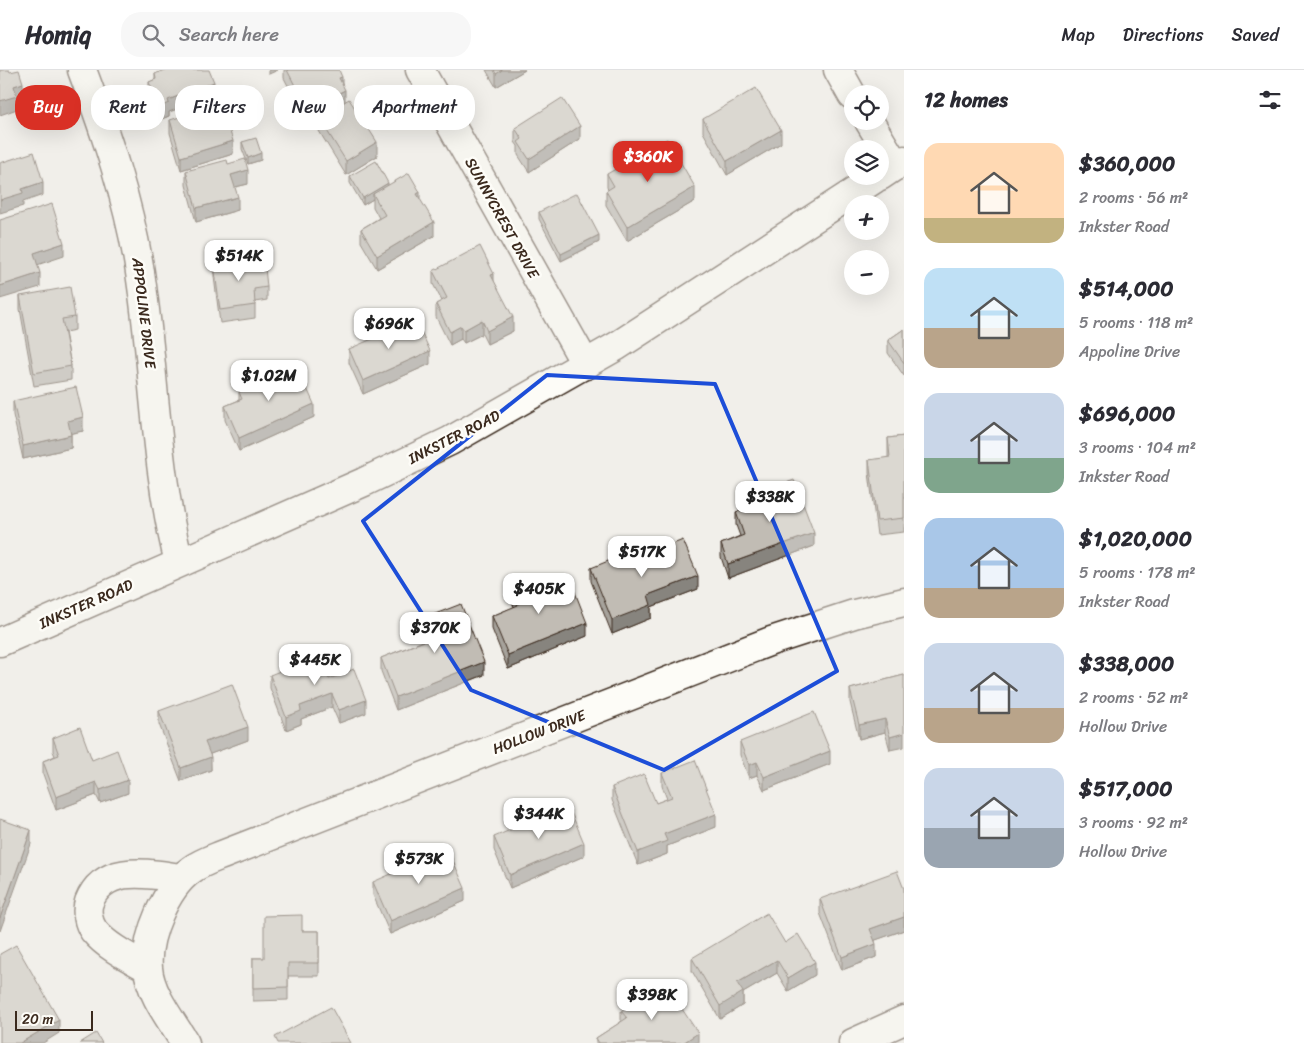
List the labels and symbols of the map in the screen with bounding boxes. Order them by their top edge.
pin: $360K [613,140,683,183]
street label: SUNNYCREST DRIVE [458,152,547,285]
pin: $514K [204,240,274,282]
street label: APPOLINE DRIVE [124,255,164,372]
pin: $696K [354,308,424,350]
pin: $1.02M [228,360,310,402]
street label: INKSTER ROAD [402,403,505,472]
pin: $338K [735,480,805,523]
pin: $517K [607,536,677,578]
street label: INKSTER ROAD [34,572,137,637]
pin: $405K [504,572,574,615]
pin: $370K [400,612,470,654]
pin: $445K [280,644,350,686]
street label: HOLLOW DRIVE [489,702,591,762]
pin: $344K [504,798,574,840]
pin: $573K [384,842,454,885]
pin: $398K [617,978,687,1021]
scale bar [15,1008,92,1031]

